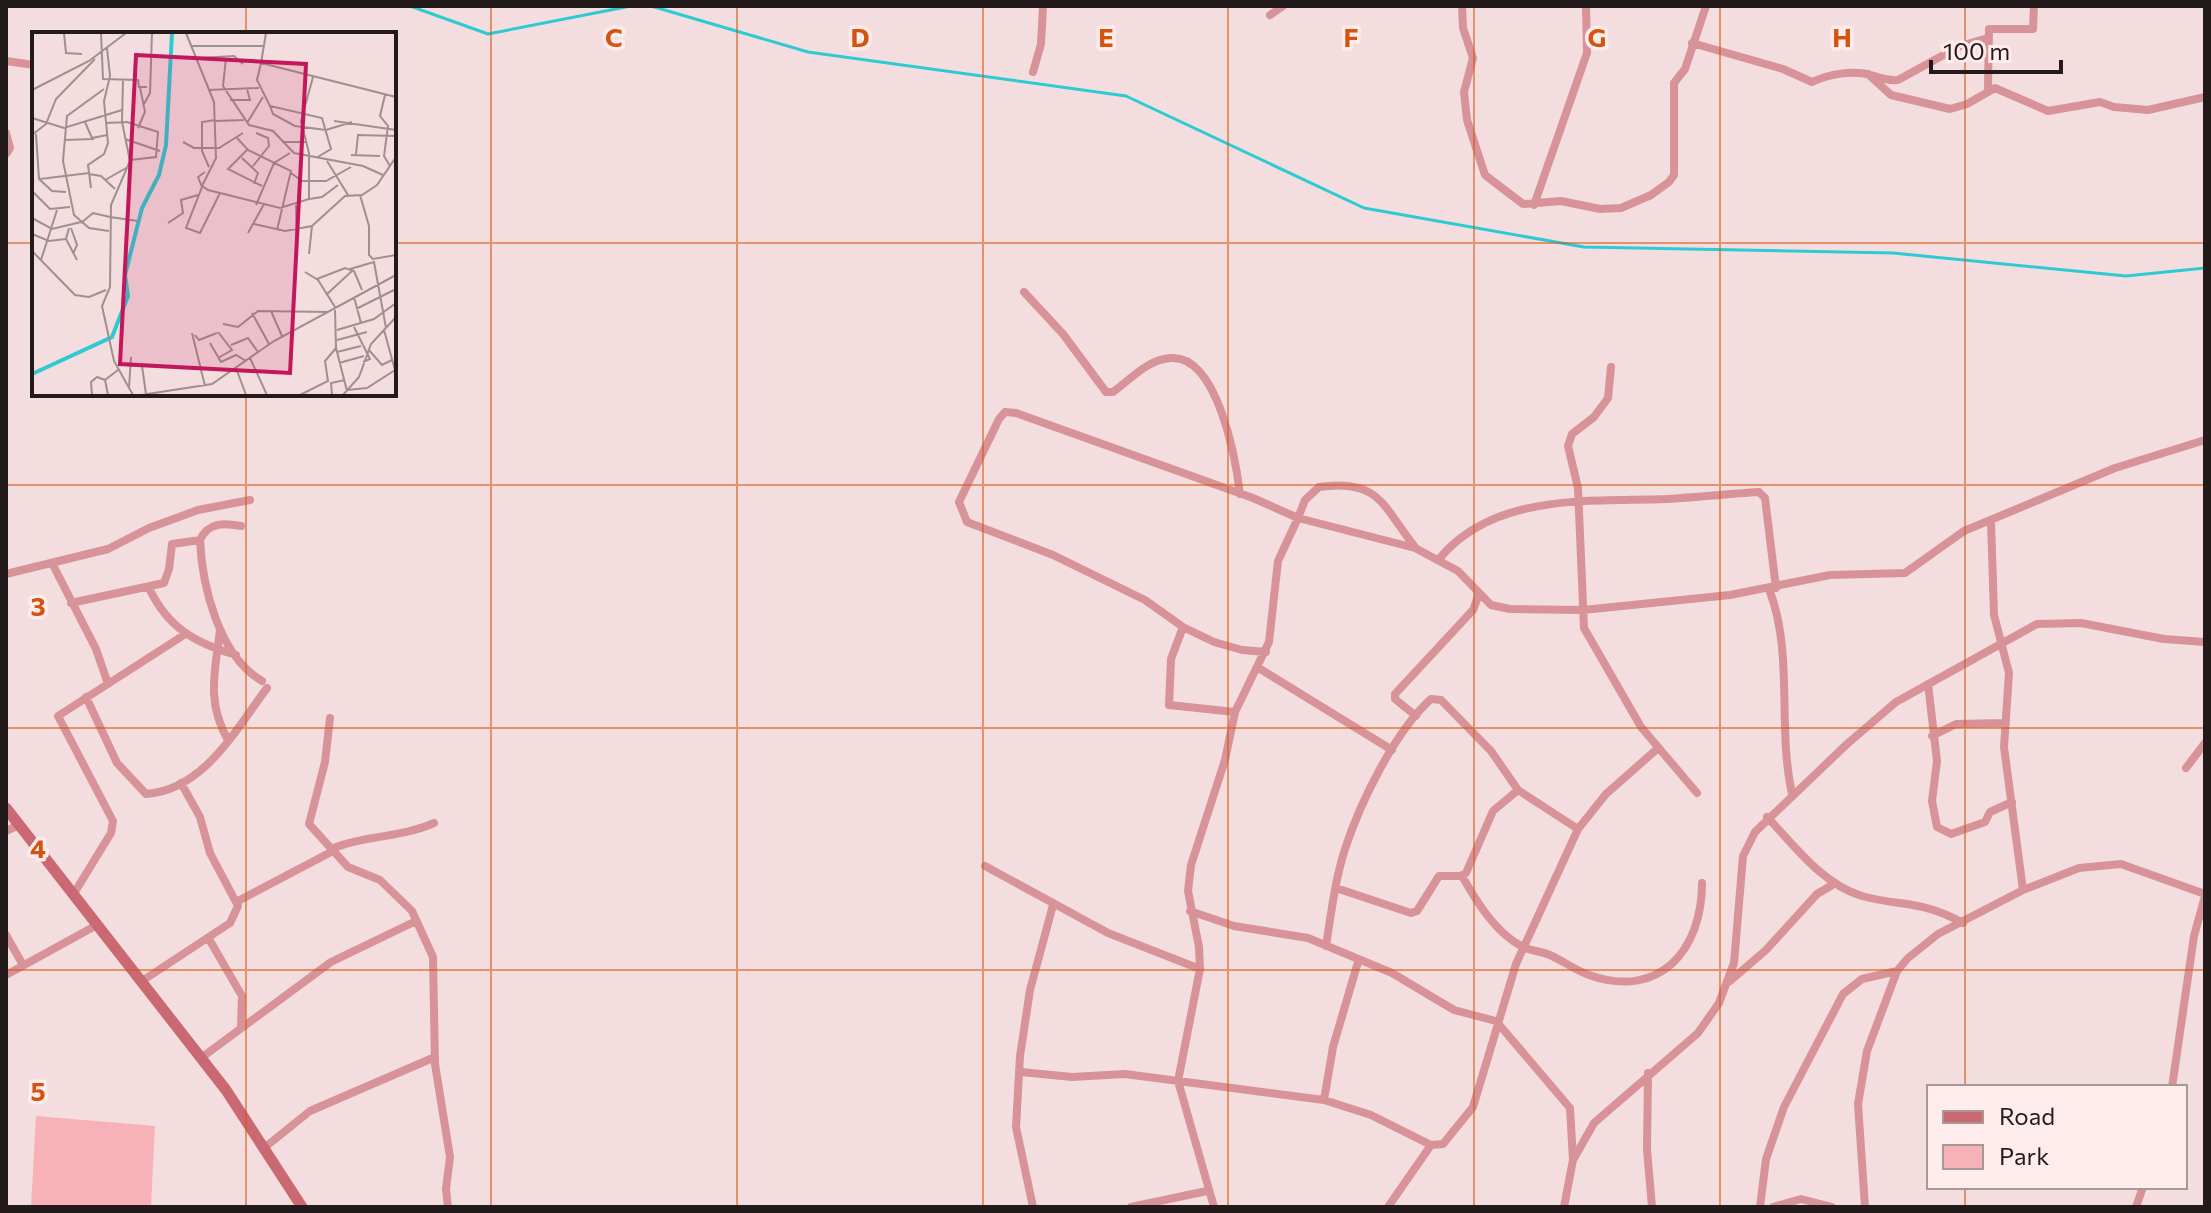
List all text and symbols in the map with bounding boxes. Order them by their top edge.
text: C [605,21,623,52]
text: D [850,21,870,52]
text: E [1098,21,1114,52]
text: F [1343,21,1359,52]
text: G [1588,21,1606,52]
text: H [1832,21,1852,52]
scale bar [1931,24,2061,74]
inset map [32,32,396,396]
text: 100 m [1943,36,2010,65]
text: 3 [30,590,46,621]
text: 4 [30,832,46,863]
text: 5 [30,1075,46,1106]
legend [1927,1085,2187,1189]
text: Road [1999,1101,2055,1130]
text: Park [1999,1141,2049,1170]

